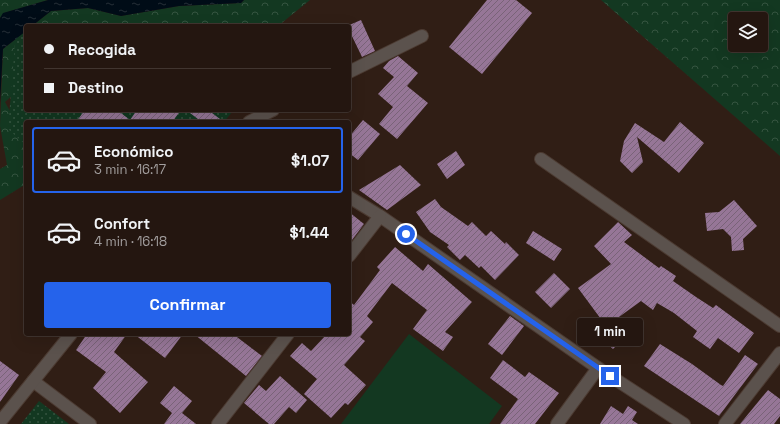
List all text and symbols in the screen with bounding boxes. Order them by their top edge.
map controls [728,12,768,52]
button: layers [728,12,768,52]
text: Recogida [68,40,136,59]
text: Destino [68,78,124,97]
icon: car [46,142,82,178]
text: Económico [94,142,173,161]
text: $1.07 [291,151,329,170]
text: 3 min · 16:17 [94,161,166,178]
icon: car [46,214,82,250]
text: Confort [94,214,150,233]
text: $1.44 [290,223,329,242]
route start [397,225,415,243]
text: 4 min · 16:18 [94,233,167,250]
button: Confirmar [44,282,331,328]
callout: 1 min [577,318,643,346]
text: 1 min [594,323,626,340]
route end [601,367,619,385]

